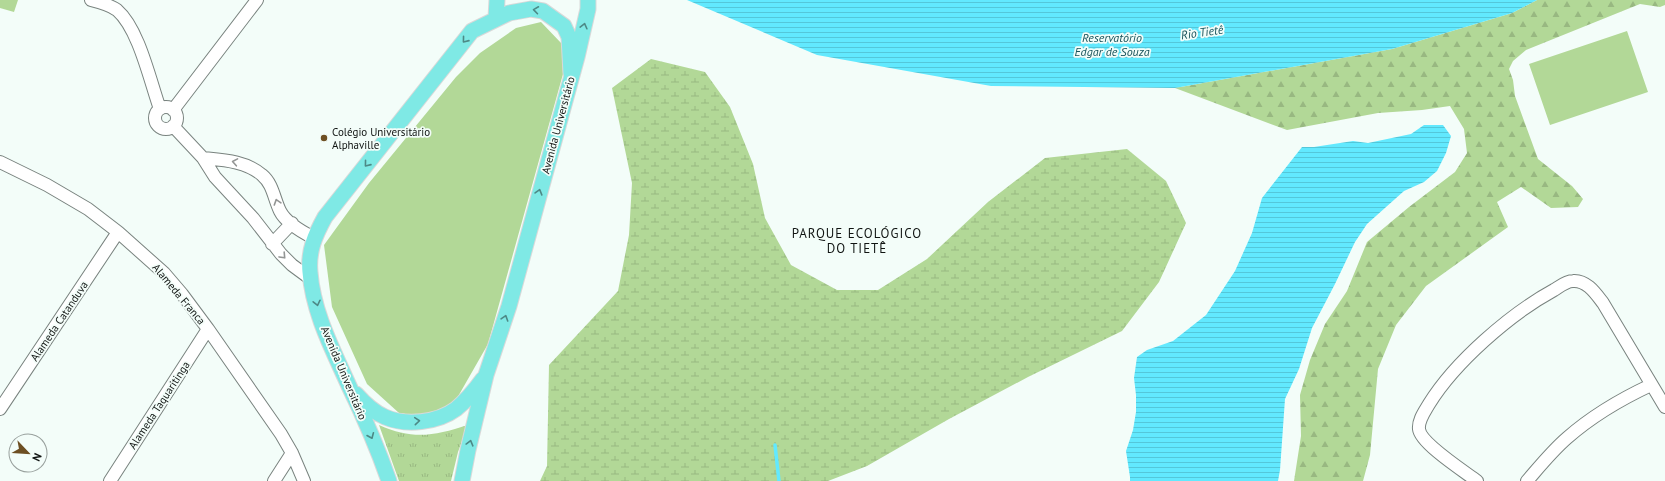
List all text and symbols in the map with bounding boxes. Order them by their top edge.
one-way arrow [533,6,539,15]
water label: Rio Tietê [1180,22,1225,42]
one-way arrow [580,23,588,30]
water label: Reservatório Edgar de Souza [1074,30,1150,59]
one-way arrow [462,35,469,42]
street label: Avenida Universitário [538,75,578,175]
place label: Colégio Universitário Alphaville [332,125,430,152]
marker: Colégio Universitário Alphaville [319,133,329,143]
one-way arrow [231,159,238,167]
one-way arrow [364,159,371,166]
one-way arrow [534,189,543,196]
one-way arrow [273,198,282,205]
district label: PARQUE ECOLÓGICO DO TIETÊ [792,225,922,257]
one-way arrow [278,251,286,259]
street label: Alameda Franca [149,261,209,327]
street label: Alameda Catanduva [27,278,91,364]
one-way arrow [312,300,320,307]
one-way arrow [500,314,509,321]
street label: Avenida Universitário [318,324,370,422]
street label: Alameda Taquaritinga [125,358,193,452]
one-way arrow [414,417,420,426]
north arrow [8,433,48,473]
one-way arrow [367,433,375,440]
one-way arrow [465,440,474,447]
text: N [29,451,45,463]

